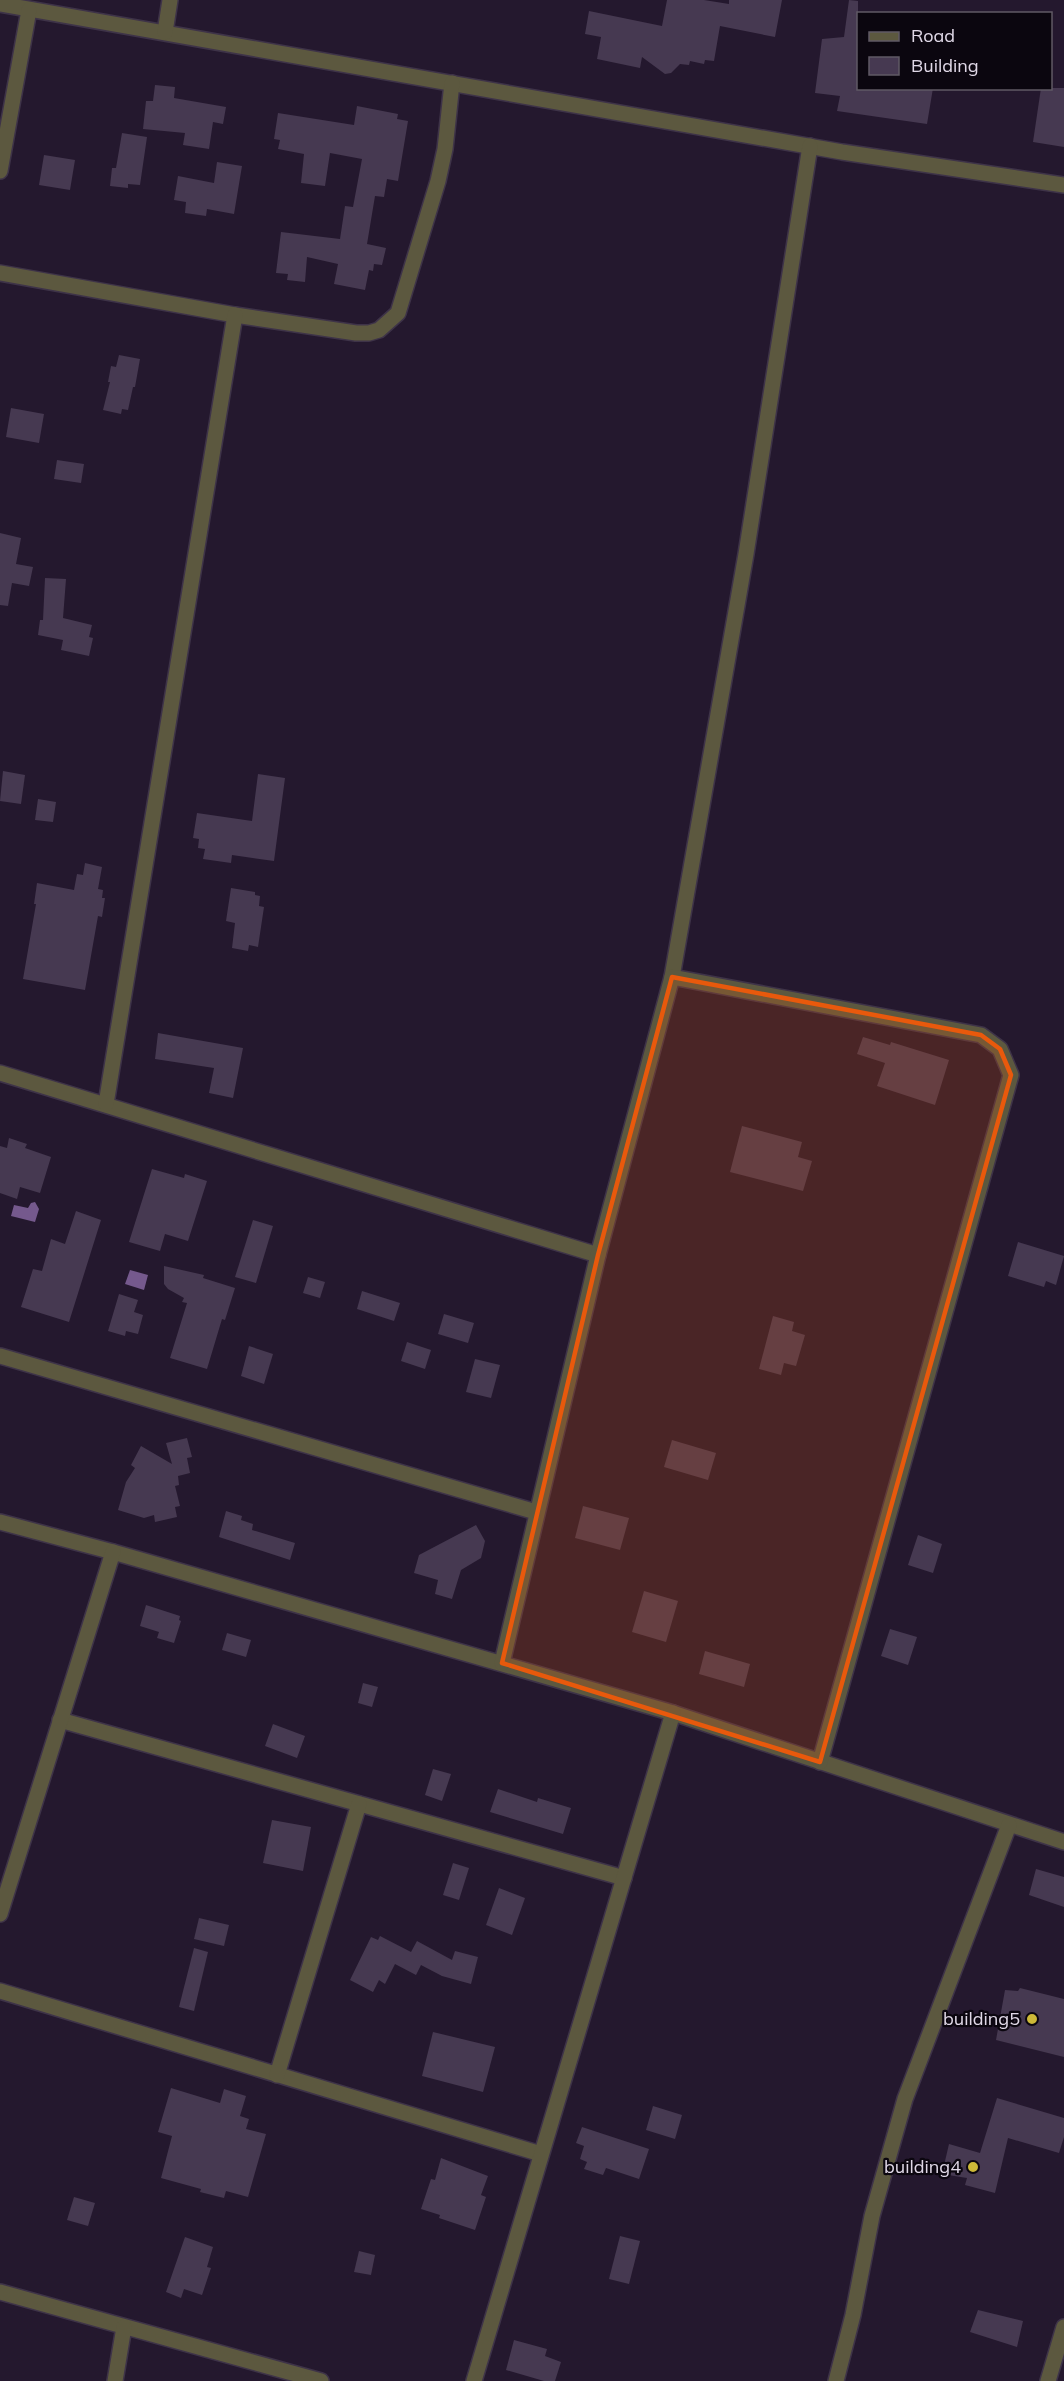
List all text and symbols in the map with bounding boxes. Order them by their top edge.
legend [857,12,1052,90]
text: Road [911,24,955,47]
text: Building [911,54,979,77]
place label: building5 [943,2007,1020,2030]
marker: building5 [1025,2012,1039,2026]
place label: building4 [884,2155,961,2178]
marker: building4 [966,2160,980,2174]

